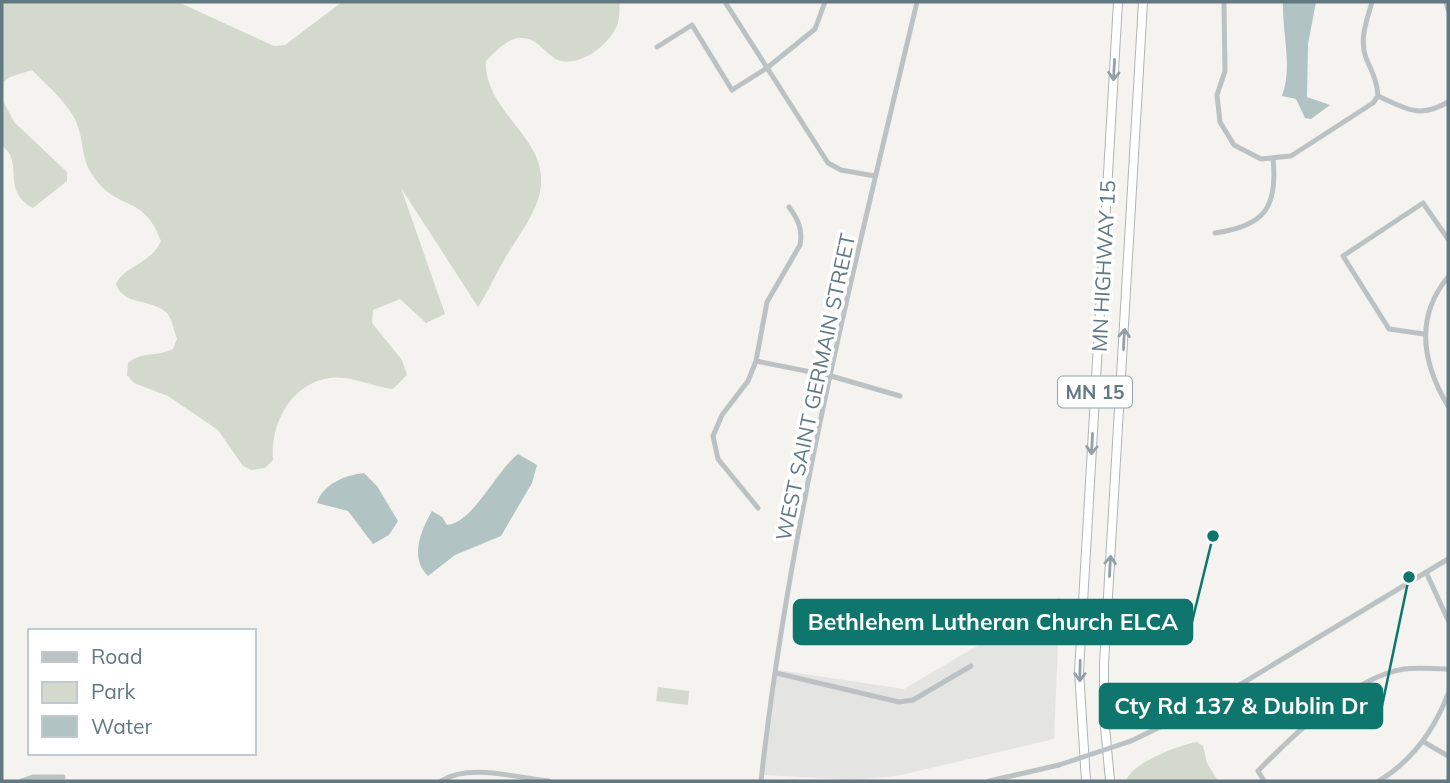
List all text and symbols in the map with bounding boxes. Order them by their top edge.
one-way arrow [1107,58,1120,81]
street label: MN HIGHWAY 15 [1086,180,1120,352]
street label: WEST SAINT GERMAIN STREET [770,231,860,543]
one-way arrow [1117,328,1130,351]
road number: MN 15 [1058,376,1132,408]
one-way arrow [1086,432,1099,455]
one-way arrow [1104,556,1117,578]
callout: Bethlehem Lutheran Church ELCA [794,600,1192,644]
text: Bethlehem Lutheran Church ELCA [808,607,1179,636]
legend [28,629,256,755]
text: Road [91,643,142,669]
one-way arrow [1073,659,1087,682]
text: Park [91,678,135,704]
callout: Cty Rd 137 & Dublin Dr [1100,684,1382,728]
text: Cty Rd 137 & Dublin Dr [1114,691,1368,720]
text: Water [91,713,152,739]

